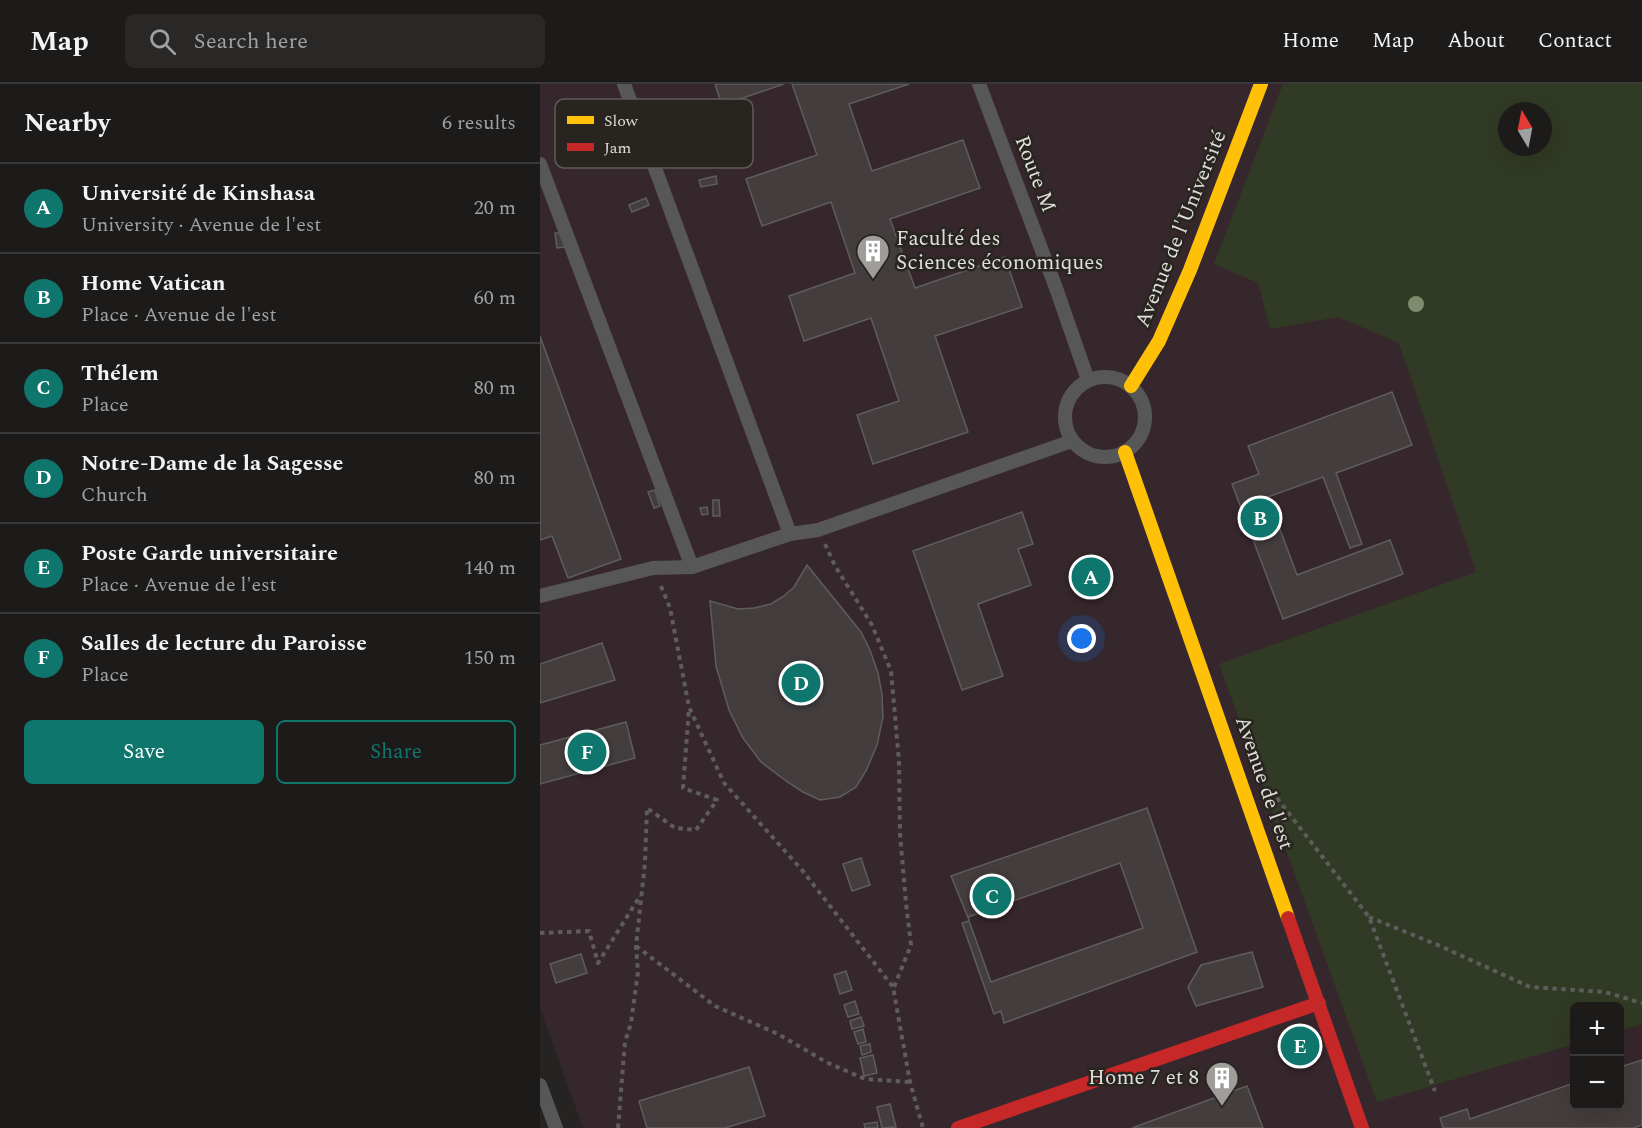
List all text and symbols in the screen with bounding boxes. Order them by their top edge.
search box [125,14,545,68]
text: Map [30,20,89,63]
icon: search [146,25,179,58]
text: Search here [194,25,308,58]
text: Home [1282,25,1339,57]
text: Map [1372,25,1414,57]
text: About [1447,25,1505,57]
text: Contact [1538,25,1612,57]
legend [555,99,753,168]
north arrow [1498,102,1552,156]
text: Nearby [24,103,110,143]
text: 6 results [442,108,516,138]
text: Slow [604,109,639,133]
street label: Avenue de l'Université [1127,126,1235,332]
street label: Route M [1006,131,1064,217]
text: Jam [604,136,632,160]
text: Université de Kinshasa [81,177,315,210]
text: A [36,193,51,223]
text: 20 m [474,193,516,223]
text: University · Avenue de l'est [81,210,321,240]
place label: Faculté des Sciences économiques [896,223,1104,279]
building icon: Faculté des Sciences économiques [855,233,891,280]
text: Home Vatican [81,267,226,300]
text: B [36,283,51,313]
text: 60 m [474,283,516,313]
text: Place · Avenue de l'est [81,300,277,330]
text: Thélem [81,357,159,390]
text: C [36,373,51,403]
text: 80 m [474,373,516,403]
text: Place [81,390,129,420]
text: Notre-Dame de la Sagesse [81,447,343,480]
text: D [35,463,52,493]
text: 80 m [474,463,516,493]
text: Church [81,480,148,510]
pin: B [1240,496,1280,540]
text: Poste Garde universitaire [81,537,338,570]
text: E [37,553,50,583]
text: 140 m [464,553,516,583]
pin: A [1072,554,1110,600]
text: Place · Avenue de l'est [81,570,277,600]
your location [1067,624,1096,653]
text: Salles de lecture du Paroisse [81,627,367,660]
text: F [37,643,50,673]
text: 150 m [464,643,516,673]
text: Place [81,660,129,690]
pin: D [782,660,820,706]
street label: Avenue de l'est [1226,712,1302,854]
button: Save [24,720,264,784]
button: Share [276,720,516,784]
pin: F [568,730,606,774]
pin: C [972,874,1012,918]
map controls [1570,1002,1624,1110]
button: + [1570,1002,1624,1056]
pin: E [1280,1024,1320,1068]
button: − [1570,1056,1624,1110]
building icon: Home 7 et 8 [1204,1060,1240,1107]
place label: Home 7 et 8 [1088,1062,1199,1094]

